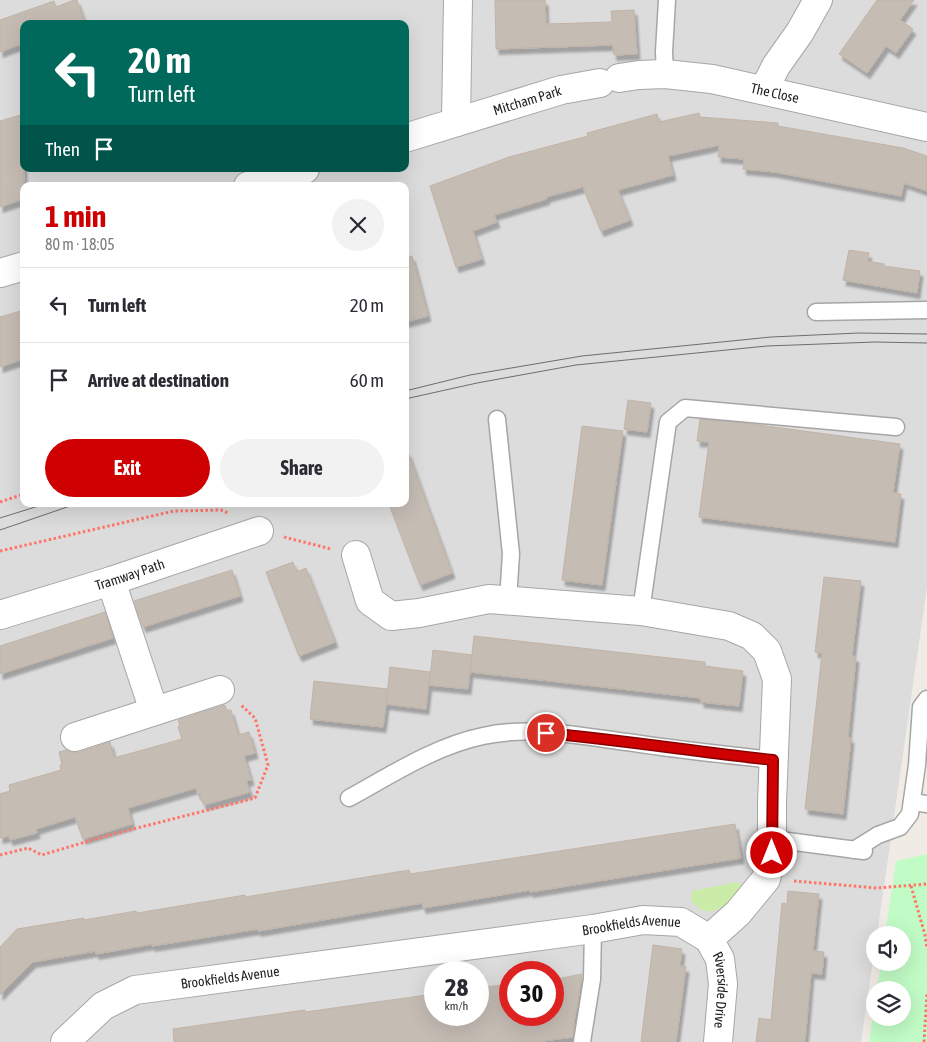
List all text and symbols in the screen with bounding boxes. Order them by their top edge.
icon: left [45,40,110,105]
text: 20 m [128,40,191,80]
street label: The Close [749,80,800,106]
text: Turn left [128,81,195,107]
street label: Mitcham Park [491,82,563,118]
icon: arrive [90,135,118,163]
text: Then [45,138,80,160]
text: 1 min [45,199,106,233]
button: close [332,199,384,251]
text: 80 m · 18:05 [45,235,115,253]
icon: left [45,291,73,319]
text: Turn left [88,294,146,316]
text: 20 m [350,294,384,316]
icon: arrive [45,366,73,394]
text: Arrive at destination [88,369,229,391]
text: 60 m [350,369,384,391]
button: Exit [45,439,210,497]
button: Share [220,439,384,497]
street label: Tramway Path [93,555,167,593]
pin [525,712,567,754]
icon: arrive [532,719,560,747]
position arrow [745,826,797,878]
street label: Brookfields Avenue [581,912,681,938]
map controls [866,926,911,1026]
button: sound [866,926,911,971]
street label: Riverside Drive [710,949,731,1029]
speed limit sign: 30 [499,961,564,1026]
street label: Brookfields Avenue [180,963,280,992]
text: 28 [445,973,468,1001]
button: layers [866,981,911,1026]
text: km/h [445,999,468,1013]

